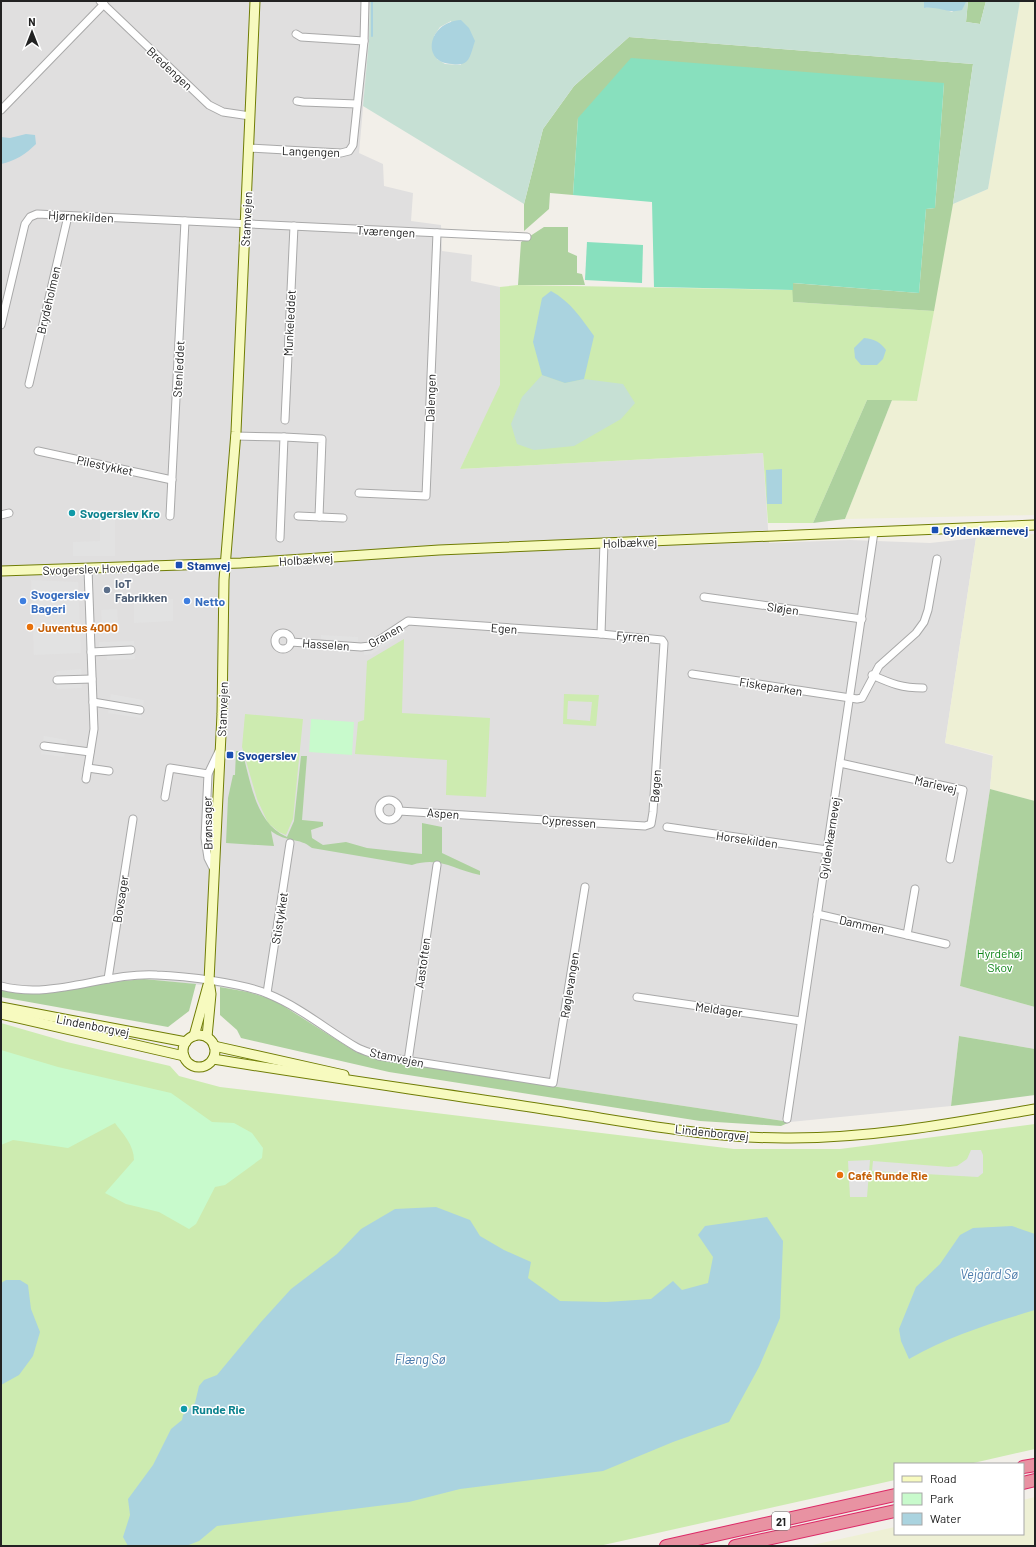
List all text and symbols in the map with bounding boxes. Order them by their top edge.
north arrow [12,12,52,52]
text: N [28,15,36,28]
street label: Bredengen [144,43,196,93]
street label: Langengen [282,143,340,159]
street label: Stamvejen [238,191,254,247]
street label: Hjørnekilden [48,207,114,225]
street label: Tværengen [356,222,416,240]
street label: Brydeholmen [33,265,63,335]
street label: Munkeleddet [280,289,298,357]
street label: Stenleddet [170,340,186,398]
street label: Dalengen [422,374,438,422]
street label: Pilestykket [75,452,135,478]
place label: Svogerslev Kro [80,506,160,520]
marker: Svogerslev Kro [67,508,77,518]
place label: Gyldenkærnevej [943,523,1028,537]
marker: Gyldenkærnevej [930,525,940,535]
street label: Holbækvej [602,534,658,550]
street label: Holbækvej [278,550,334,568]
place label: Stamvej [187,558,230,572]
street label: Svogerslev Hovedgade [42,559,160,577]
marker: Stamvej [174,560,184,570]
place label: IoT Fabrikken [115,576,167,604]
marker: IoT Fabrikken [102,585,112,595]
place label: Svogerslev Bageri [31,587,90,615]
place label: Netto [195,594,225,608]
marker: Svogerslev Bageri [18,596,28,606]
marker: Netto [182,596,192,606]
street label: Sløjen [766,599,800,617]
place label: Juventus 4000 [38,620,118,634]
street label: Granen [365,620,405,650]
street label: Egen [490,620,518,636]
marker: Juventus 4000 [25,622,35,632]
street label: Fyrren [616,628,650,644]
street label: Hasselen [302,635,350,653]
street label: Fiskeparken [738,674,804,698]
street label: Stamvejen [214,681,230,737]
place label: Svogerslev [238,748,297,762]
marker: Svogerslev [225,750,235,760]
street label: Bøgen [647,769,663,803]
street label: Marievej [913,772,959,796]
street label: Brønsager [200,795,214,850]
street label: Gyldenkærnevej [816,796,842,880]
street label: Aspen [426,805,460,821]
street label: Cypressen [541,812,597,830]
street label: Horsekilden [715,828,779,850]
street label: Bovsager [109,873,131,924]
street label: Stistykket [268,891,290,945]
street label: Dammen [838,912,886,936]
street label: Aastoften [412,937,432,989]
park label: Hyrdehøj Skov [977,946,1023,974]
street label: Røglevangen [557,951,581,1019]
street label: Meldager [694,999,744,1019]
street label: Lindenborgvej [55,1011,131,1039]
street label: Stamvejen [369,1044,425,1070]
street label: Lindenborgvej [674,1121,750,1143]
place label: Café Runde Rie [848,1168,928,1182]
marker: Café Runde Rie [835,1170,845,1180]
water label: Vejgård Sø [960,1266,1018,1282]
water label: Flæng Sø [395,1351,446,1367]
place label: Runde Rie [192,1402,246,1416]
marker: Runde Rie [179,1404,189,1414]
legend [894,1463,1024,1535]
text: Road [930,1471,957,1485]
text: Park [930,1491,954,1505]
text: Water [930,1511,962,1525]
road number: 21 [772,1512,790,1530]

